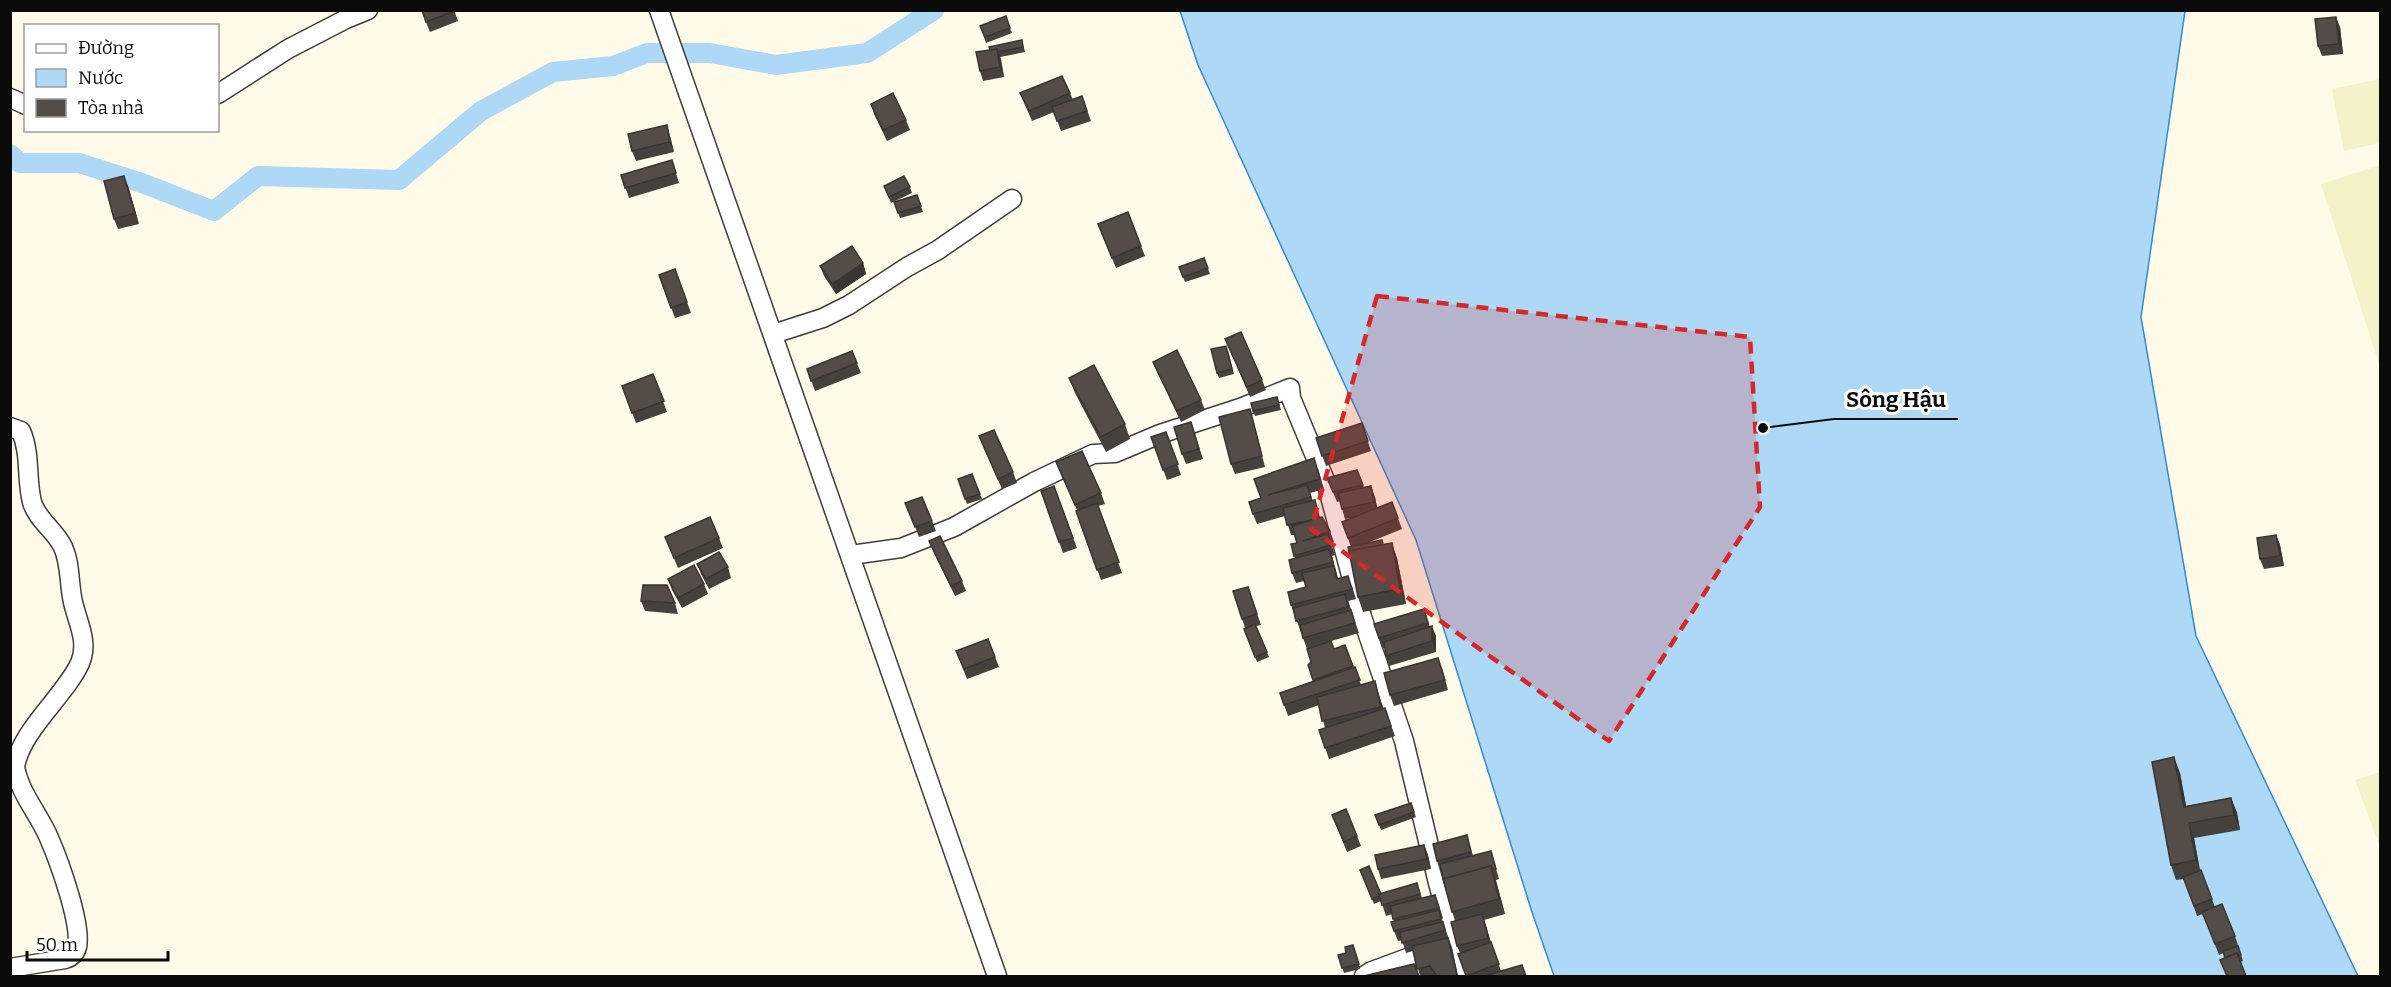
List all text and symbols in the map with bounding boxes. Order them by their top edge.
legend [24,24,219,132]
text: Đường [78,37,134,59]
text: Nước [78,67,123,89]
text: Tòa nhà [78,97,144,119]
callout: Sông Hậu [1834,379,1958,419]
text: Sông Hậu [1846,386,1946,413]
scale bar [27,924,168,962]
text: 50 m [36,934,78,956]

